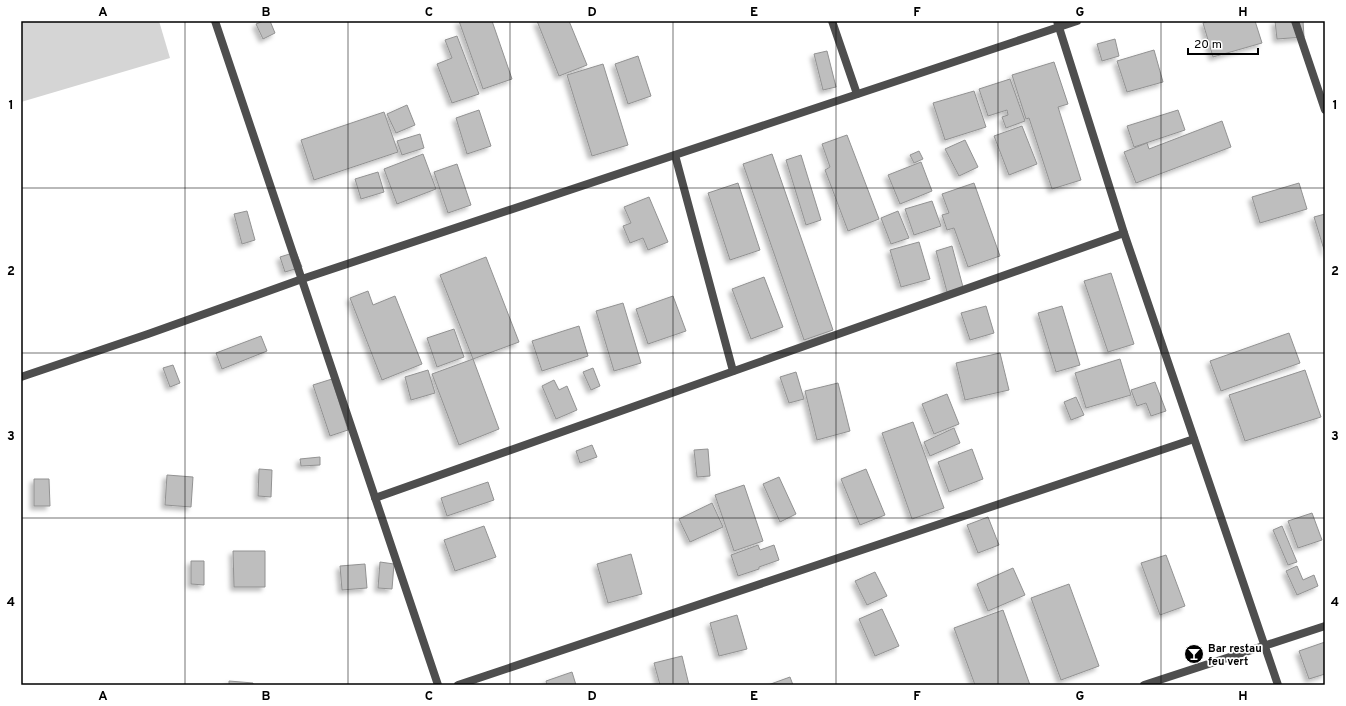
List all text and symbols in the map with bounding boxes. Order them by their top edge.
text: A [98,5,108,21]
text: B [262,5,271,21]
text: C [425,5,433,21]
text: D [587,5,597,21]
text: E [750,5,758,21]
text: F [913,5,921,21]
text: G [1076,5,1085,21]
text: H [1238,5,1248,21]
scale bar [1188,30,1258,56]
text: 20 m [1194,37,1222,53]
text: 1 [8,98,14,114]
text: 1 [1332,98,1338,114]
text: 2 [7,264,15,280]
text: 2 [1331,264,1339,280]
text: 3 [7,429,15,445]
text: 3 [1331,429,1339,445]
text: 4 [7,595,15,611]
text: 4 [1331,595,1339,611]
place label: Bar restau feu vert [1208,642,1262,669]
bar icon: Bar restau feu vert [1183,643,1205,665]
text: A [98,689,108,705]
text: B [262,689,271,705]
text: C [425,689,433,705]
text: D [587,689,597,705]
text: E [750,689,758,705]
text: F [913,689,921,705]
text: G [1076,689,1085,705]
text: H [1238,689,1248,705]

